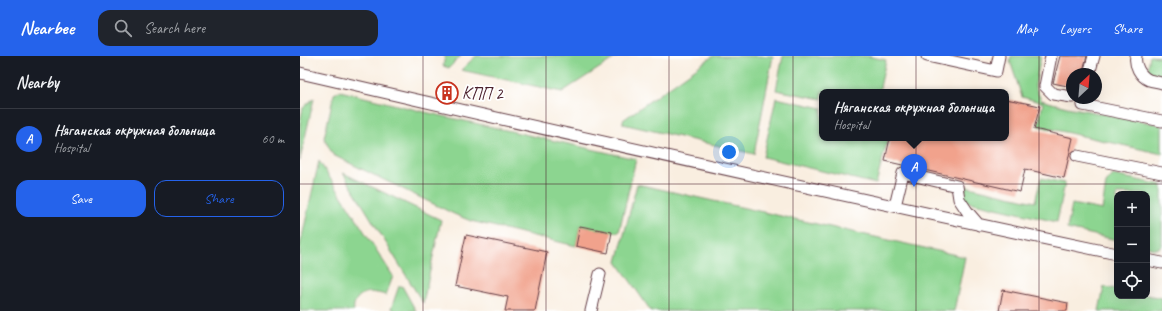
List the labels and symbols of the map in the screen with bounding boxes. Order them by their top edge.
north arrow [1066,68,1102,104]
building icon: КПП 2 [434,80,460,106]
place label: КПП 2 [462,83,504,104]
your location [719,142,739,162]
pin: A [901,154,927,187]

